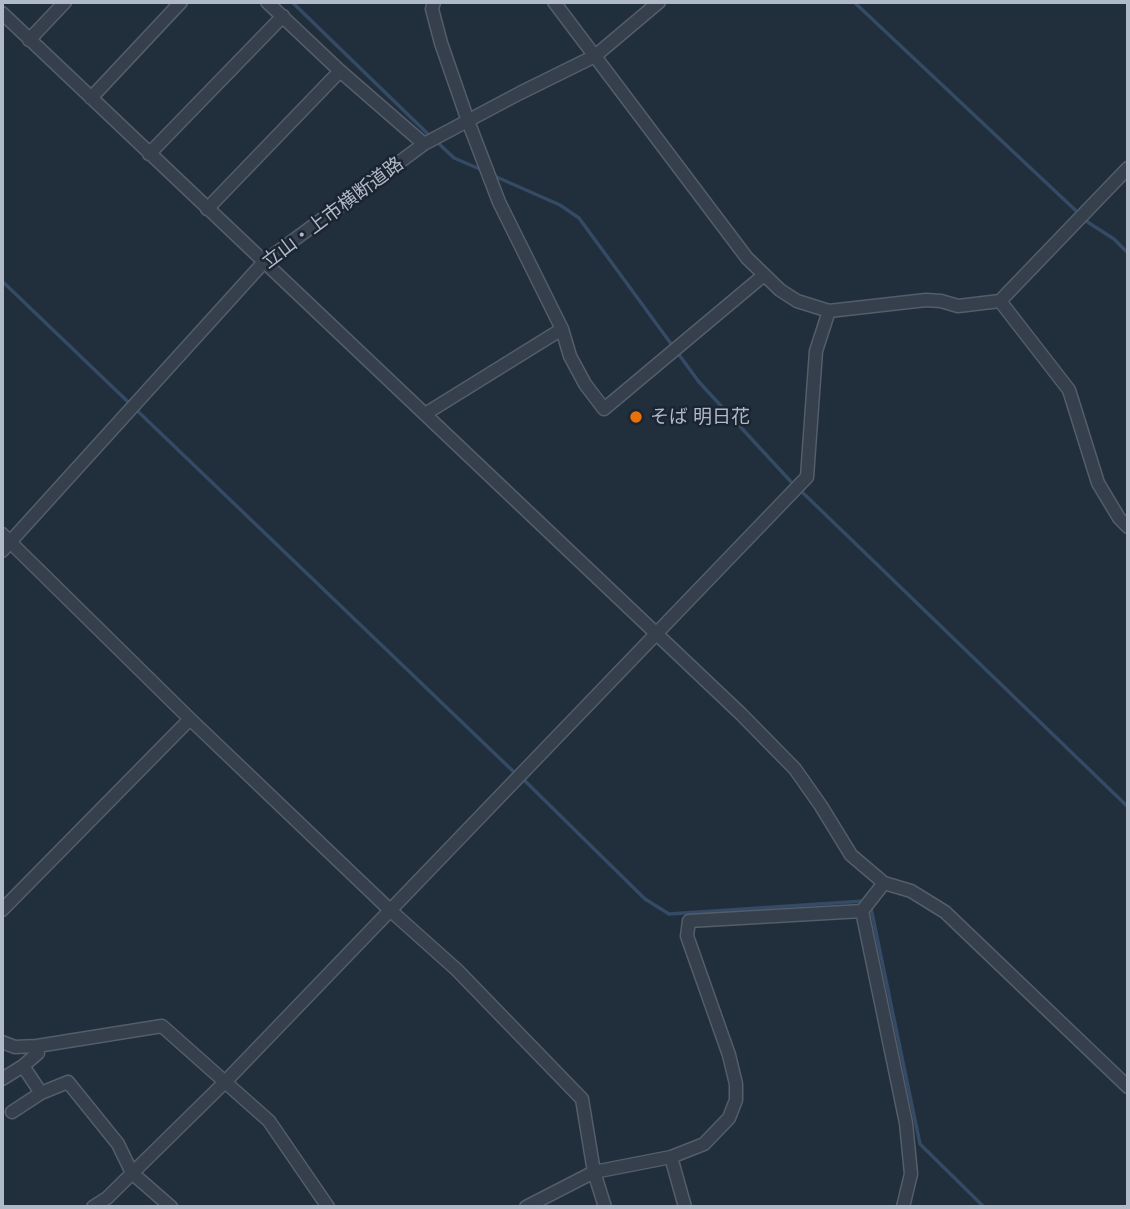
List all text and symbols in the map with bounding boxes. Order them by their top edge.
street label: 立山・上市横断道路 [258,152,408,274]
place label: そば 明日花 [650,406,750,428]
marker: そば 明日花 [628,409,644,425]

